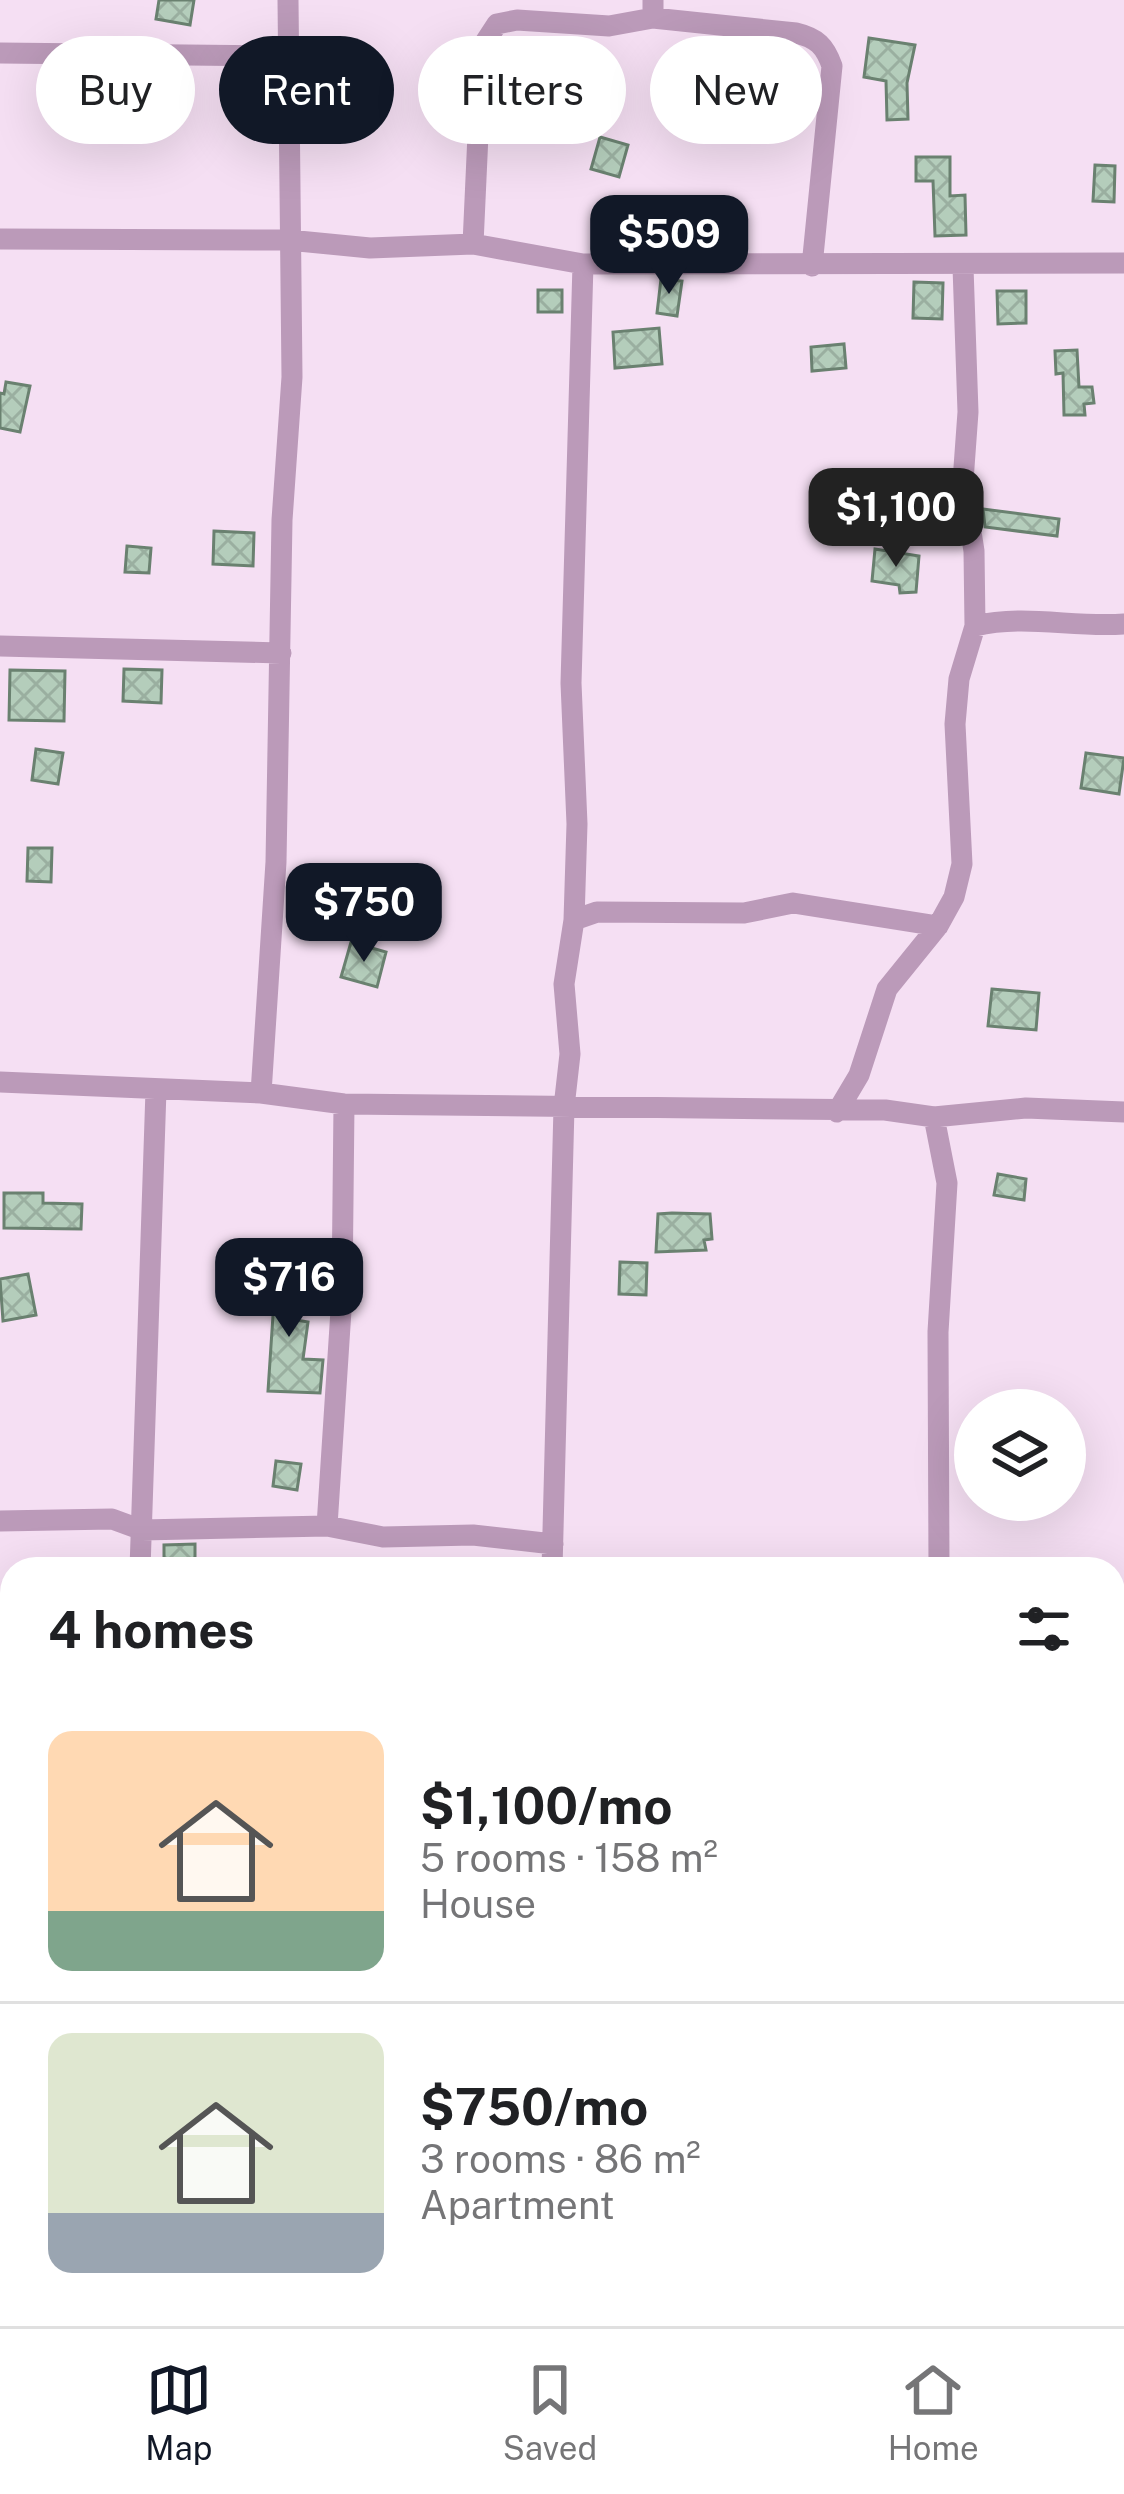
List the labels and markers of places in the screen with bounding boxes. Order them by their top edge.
pin: $509 [598,195,740,297]
pin: $1,100 [798,468,994,570]
pin: $750 [293,863,435,965]
pin: $716 [218,1238,360,1340]

